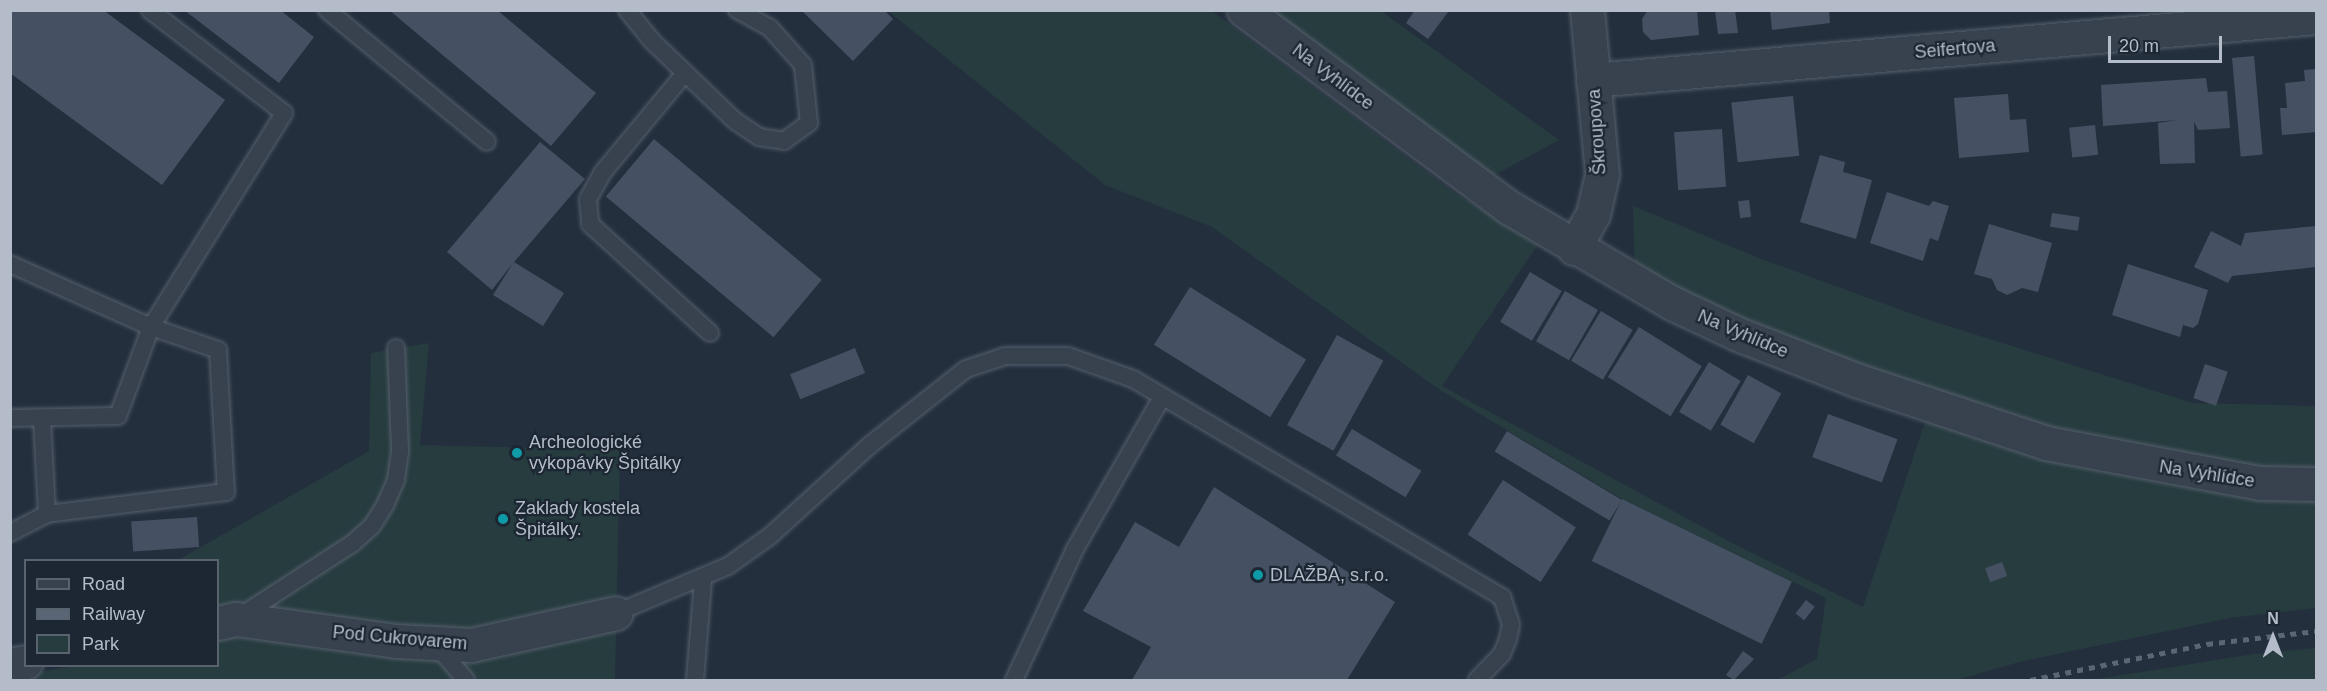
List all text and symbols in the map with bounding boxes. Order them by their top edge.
scale bar [2111,24,2225,62]
street label: Seifertova [1914,35,1996,63]
text: 20 m [2119,36,2159,56]
street label: Na Vyhlídce [1288,39,1378,115]
street label: Škroupova [1583,88,1611,176]
street label: Na Vyhlídce [1694,305,1792,363]
place label: Archeologické vykopávky Špitálky [529,432,681,474]
marker: Archeologické vykopávky Špitálky [510,446,524,460]
street label: Na Vyhlídce [2158,456,2256,492]
place label: Zaklady kostela Špitálky. [515,498,640,540]
marker: Zaklady kostela Špitálky. [496,512,510,526]
legend [24,559,219,667]
place label: DLAŽBA, s.r.o. [1270,564,1389,586]
marker: DLAŽBA, s.r.o. [1251,568,1265,582]
text: Road [82,574,125,594]
text: Railway [82,604,145,624]
north arrow [2243,607,2303,667]
text: N [2267,610,2279,627]
street label: Pod Cukrovarem [332,621,468,655]
text: Park [82,634,119,654]

